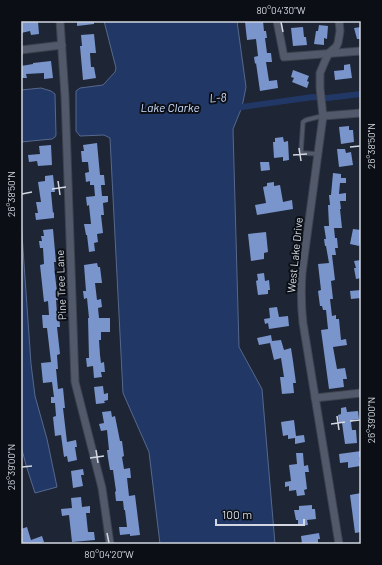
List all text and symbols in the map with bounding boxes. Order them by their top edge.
text: 80°04'30"W [256,4,306,16]
water label: L-8 [209,89,227,105]
water label: Lake Clarke [140,100,200,114]
text: 26°38'50"N [365,123,377,169]
text: 26°38'50"N [5,171,17,217]
street label: West Lake Drive [284,216,305,293]
street label: Pine Tree Lane [53,249,68,320]
text: 26°39'00"N [365,397,377,443]
text: 26°39'00"N [5,444,17,490]
scale bar [216,501,304,527]
text: 100 m [222,507,252,521]
text: 80°04'20"W [84,548,134,560]

